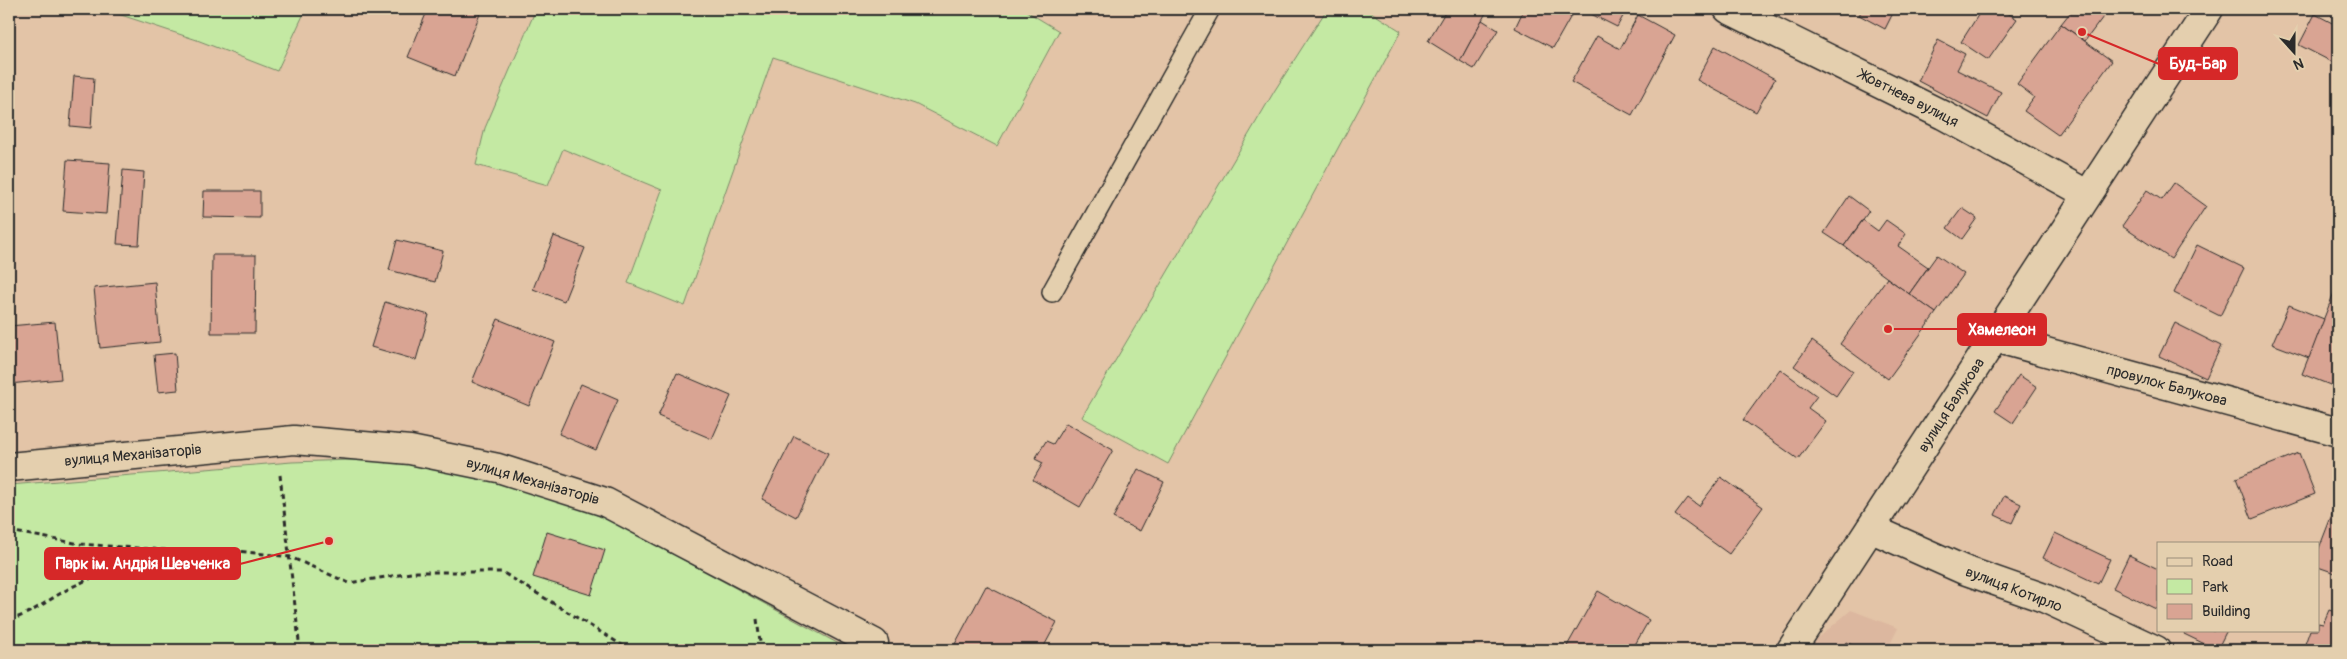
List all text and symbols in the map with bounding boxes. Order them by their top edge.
north arrow [2270,28,2320,78]
callout: Буд-Бар [2159,48,2237,79]
text: Буд-Бар [2169,54,2227,74]
text: N [2291,54,2306,73]
street label: Жовтнева вулиця [1854,64,1962,132]
callout: Хамелеон [1958,314,2046,345]
text: Хамелеон [1968,320,2036,340]
street label: вулиця Балукова [1914,355,1989,456]
street label: провулок Балукова [2105,360,2229,411]
street label: вулиця Механізаторів [64,440,203,471]
street label: вулиця Механізаторів [464,453,602,510]
legend [2157,542,2320,632]
callout: Парк ім. Андрія Шевченка [45,548,240,579]
text: Road [2202,552,2233,571]
text: Парк ім. Андрія Шевченка [56,554,231,574]
street label: вулиця Котирло [1963,562,2065,617]
text: Park [2202,578,2229,597]
text: Building [2202,602,2250,621]

